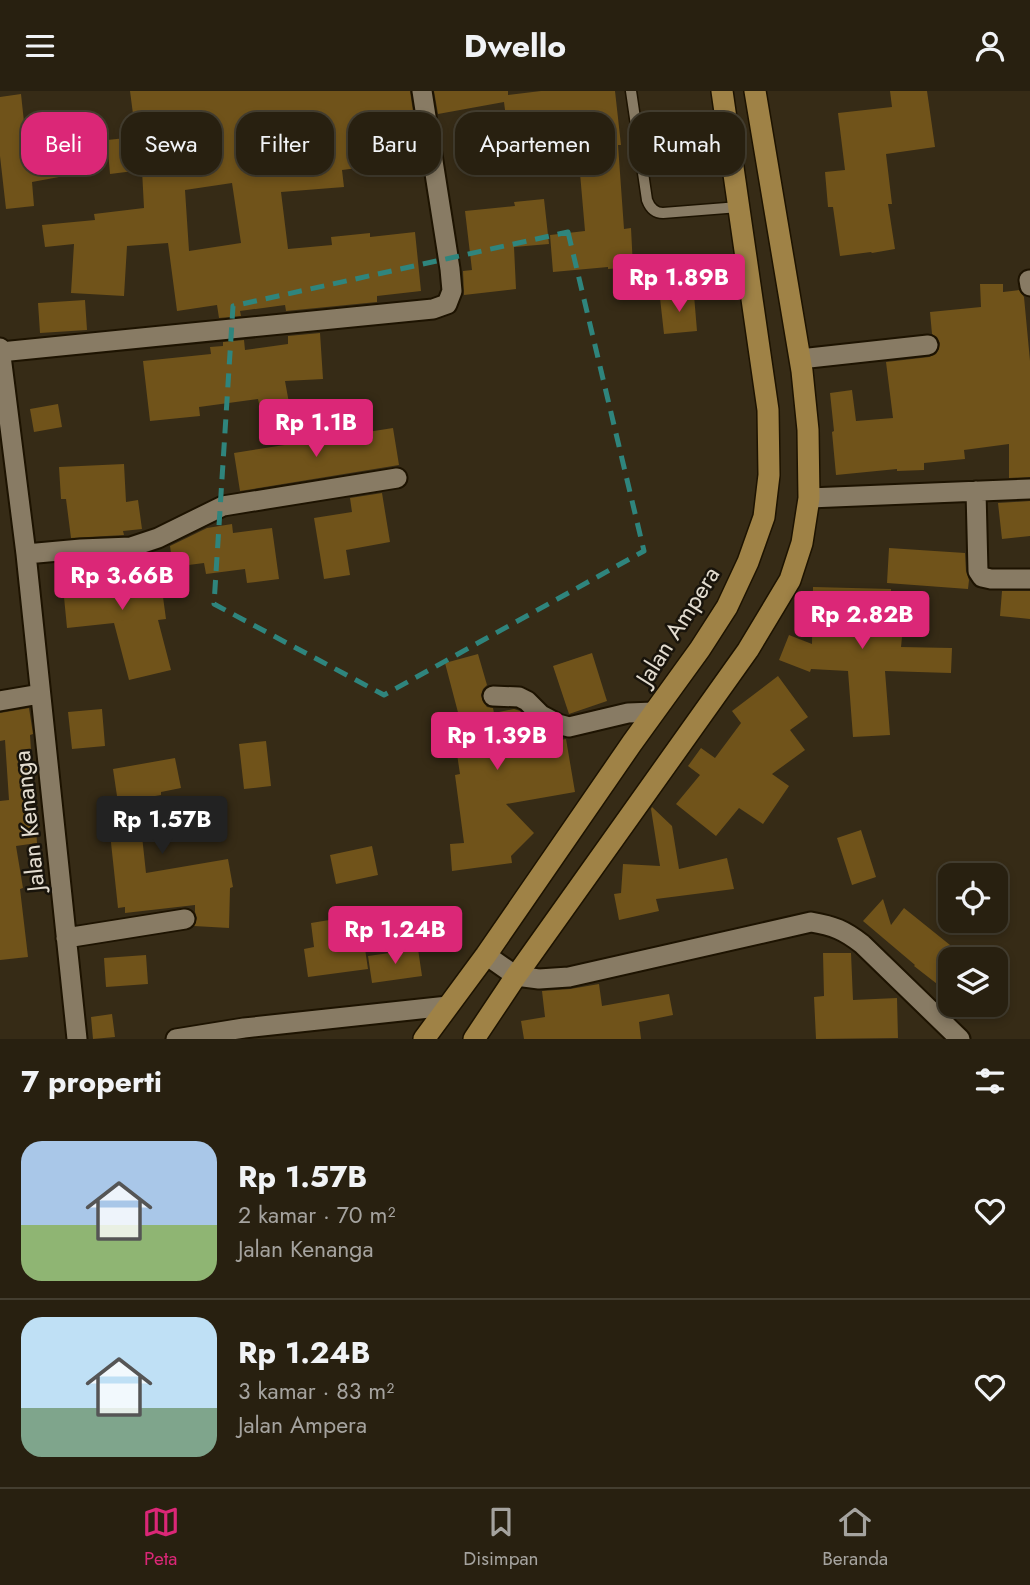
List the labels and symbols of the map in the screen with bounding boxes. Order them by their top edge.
pin: Rp 1.89B [607,255,751,314]
pin: Rp 1.1B [251,399,381,459]
pin: Rp 3.66B [50,553,194,612]
street label: Jalan Ampera [625,559,728,695]
pin: Rp 2.82B [790,591,934,651]
pin: Rp 1.39B [425,713,569,772]
street label: Jalan Kenanga [4,749,54,896]
pin: Rp 1.57B [90,797,234,856]
pin: Rp 1.24B [323,907,467,966]

